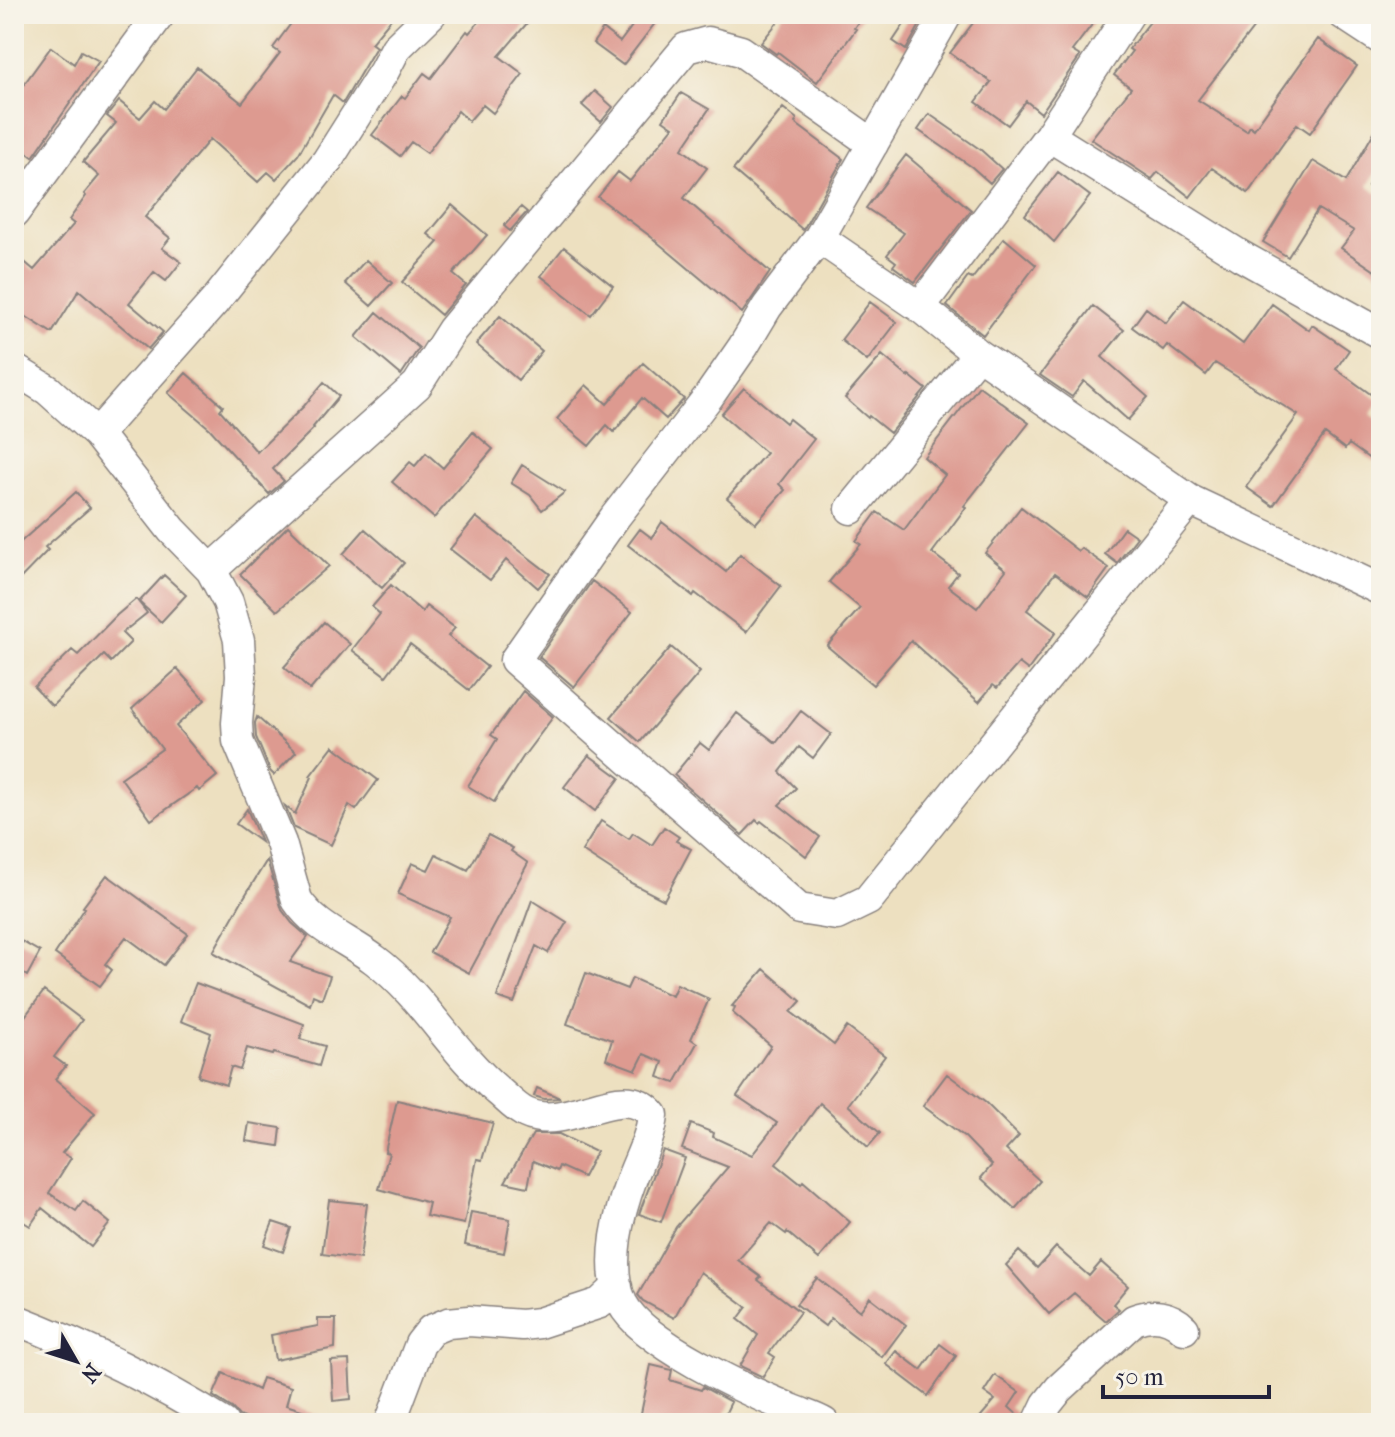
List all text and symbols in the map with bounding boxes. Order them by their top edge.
north arrow [36,1321,116,1401]
scale bar [1103,1349,1269,1399]
text: N [75,1358,106,1388]
text: 50 m [1115,1363,1164,1391]

